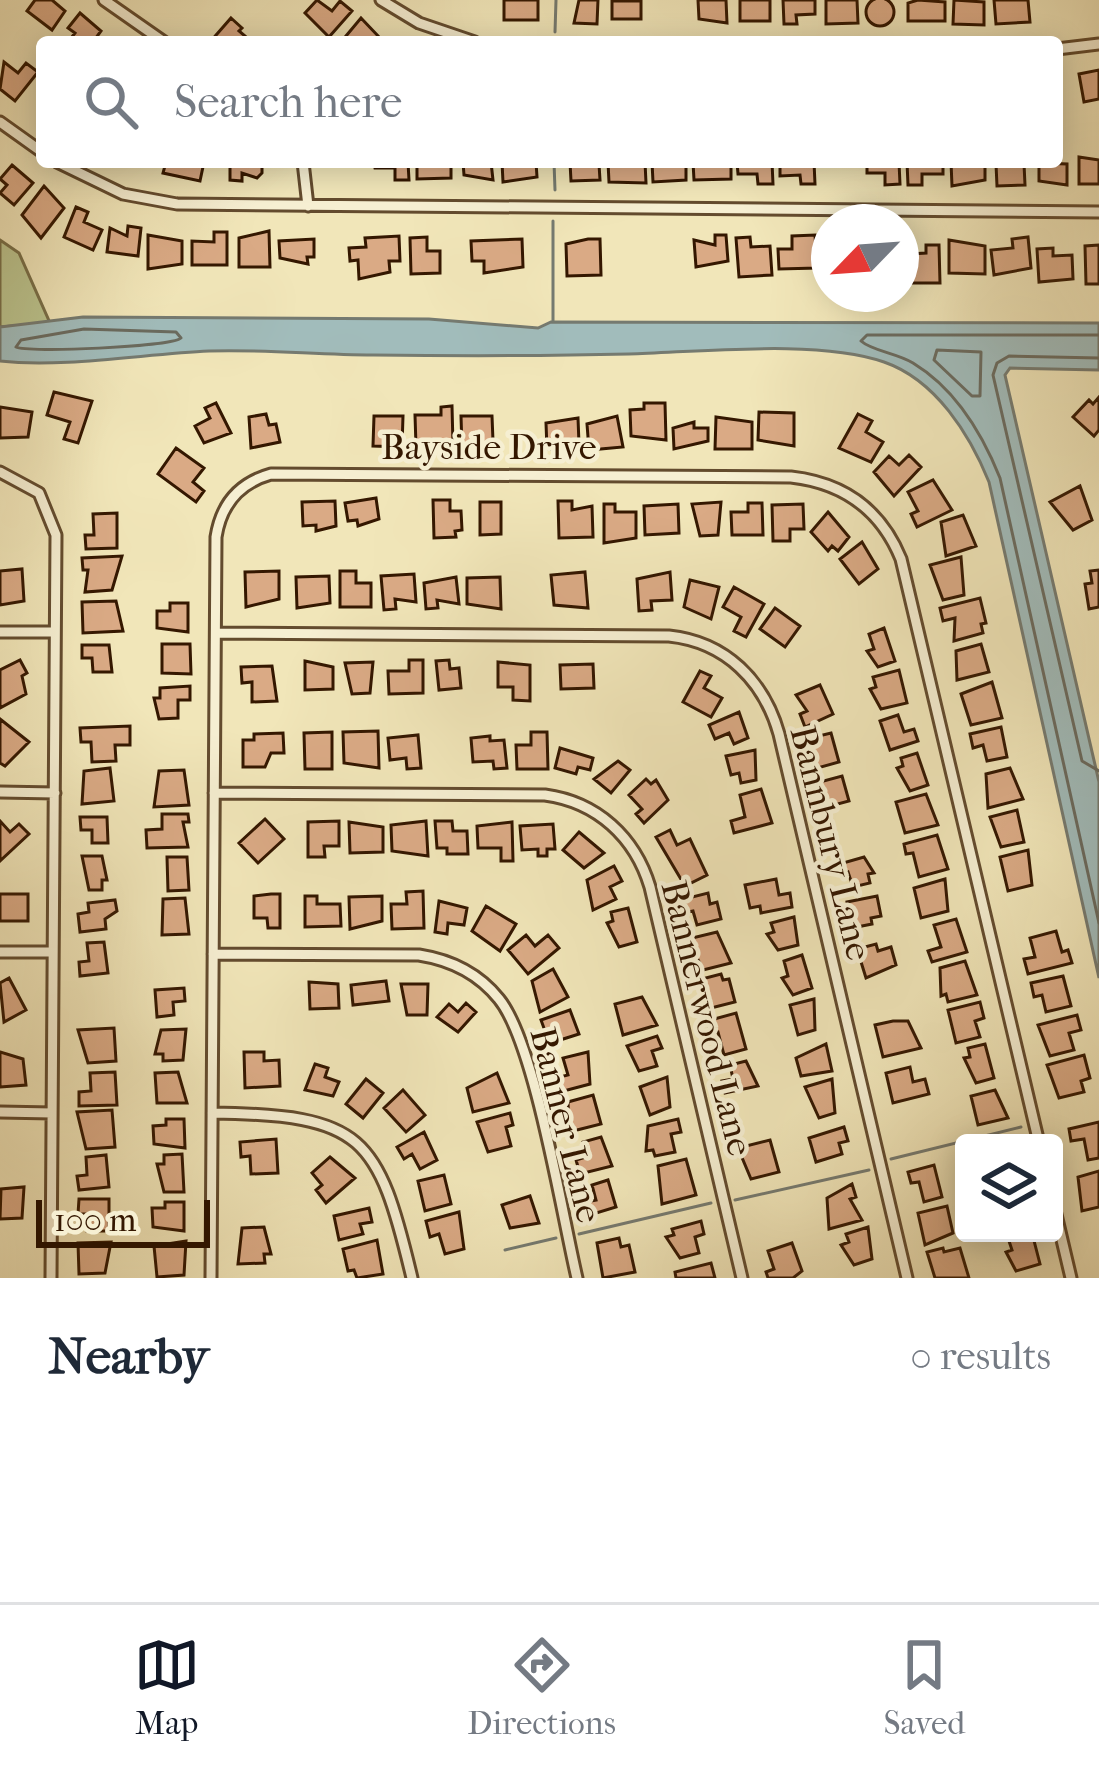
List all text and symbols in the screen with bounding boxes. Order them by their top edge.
search box [36,36,1063,168]
icon: search [78,69,144,135]
text: Search here [174,76,402,129]
north arrow [811,204,919,312]
street label: Bayside Drive [381,426,597,468]
street label: Bannbury Lane [782,722,880,964]
street label: Bannerwood Lane [653,876,761,1160]
street label: Banner Lane [521,1023,611,1227]
map controls [955,1134,1063,1242]
button: layers [955,1134,1063,1242]
scale bar [36,1194,210,1247]
text: 100 m [54,1201,137,1240]
text: Nearby [48,1326,209,1386]
text: 0 results [910,1333,1051,1379]
tab: Map [134,1632,200,1743]
tab: Directions [467,1632,616,1743]
tab: Saved [883,1632,965,1743]

